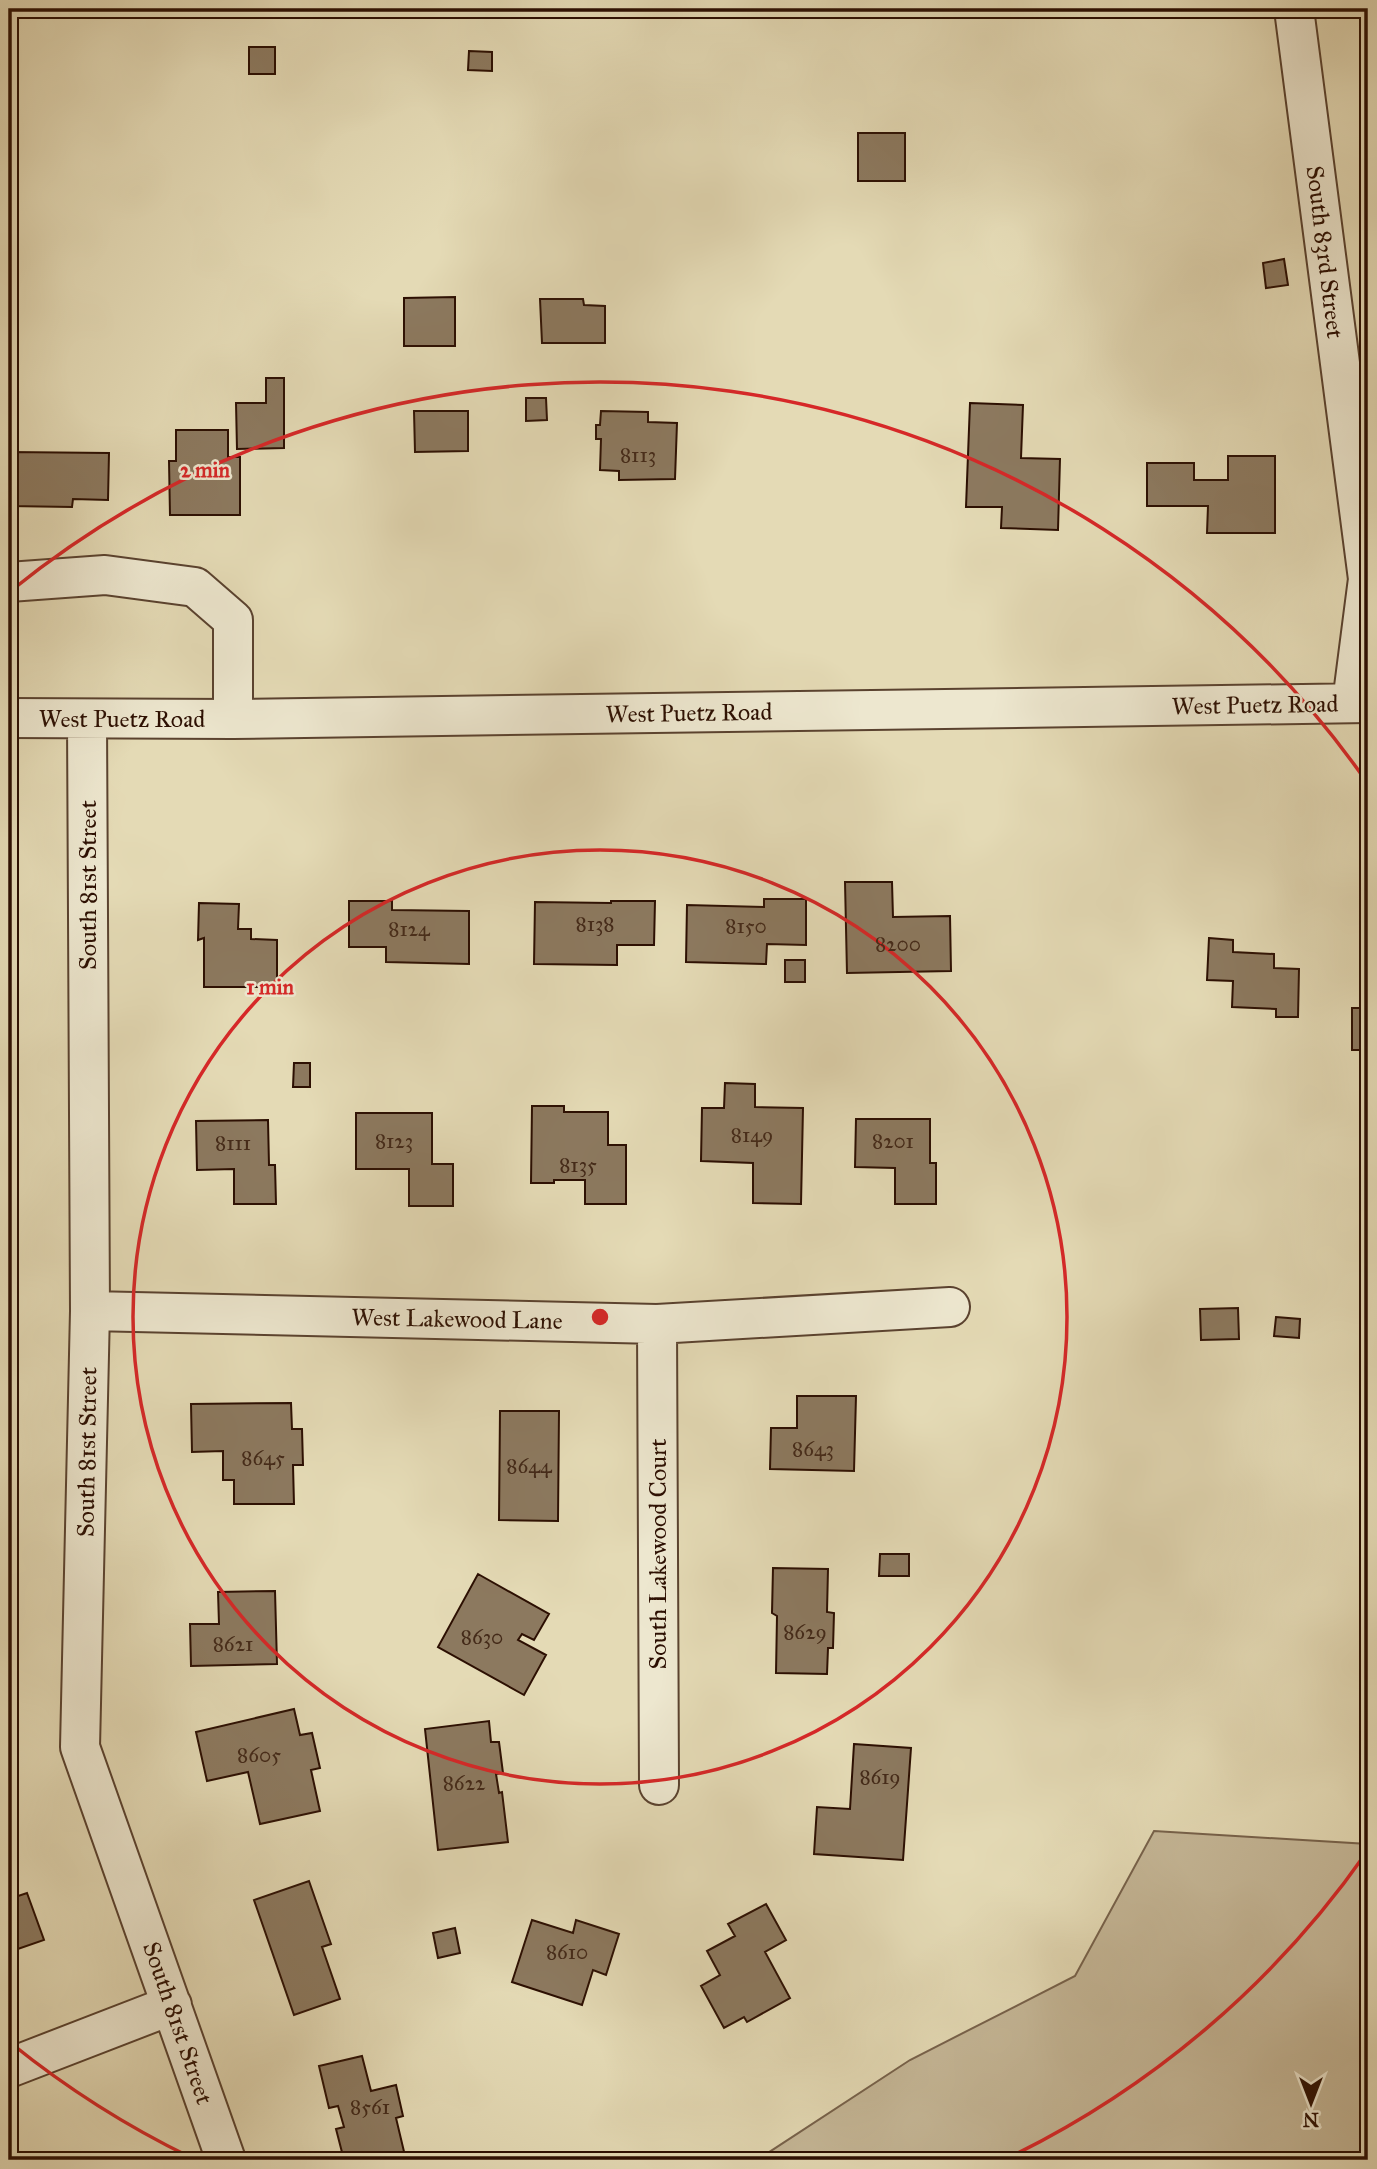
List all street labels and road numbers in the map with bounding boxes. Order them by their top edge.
street label: South 83rd Street [1300,164,1351,341]
street label: West Puetz Road [1171,689,1339,721]
street label: West Puetz Road [605,697,773,729]
street label: West Puetz Road [39,704,205,734]
street label: South 81st Street [73,799,103,970]
street label: West Lakewood Lane [351,1302,563,1336]
street label: South 81st Street [71,1366,103,1537]
street label: South Lakewood Court [643,1438,673,1669]
street label: South 81st Street [136,1938,220,2109]

